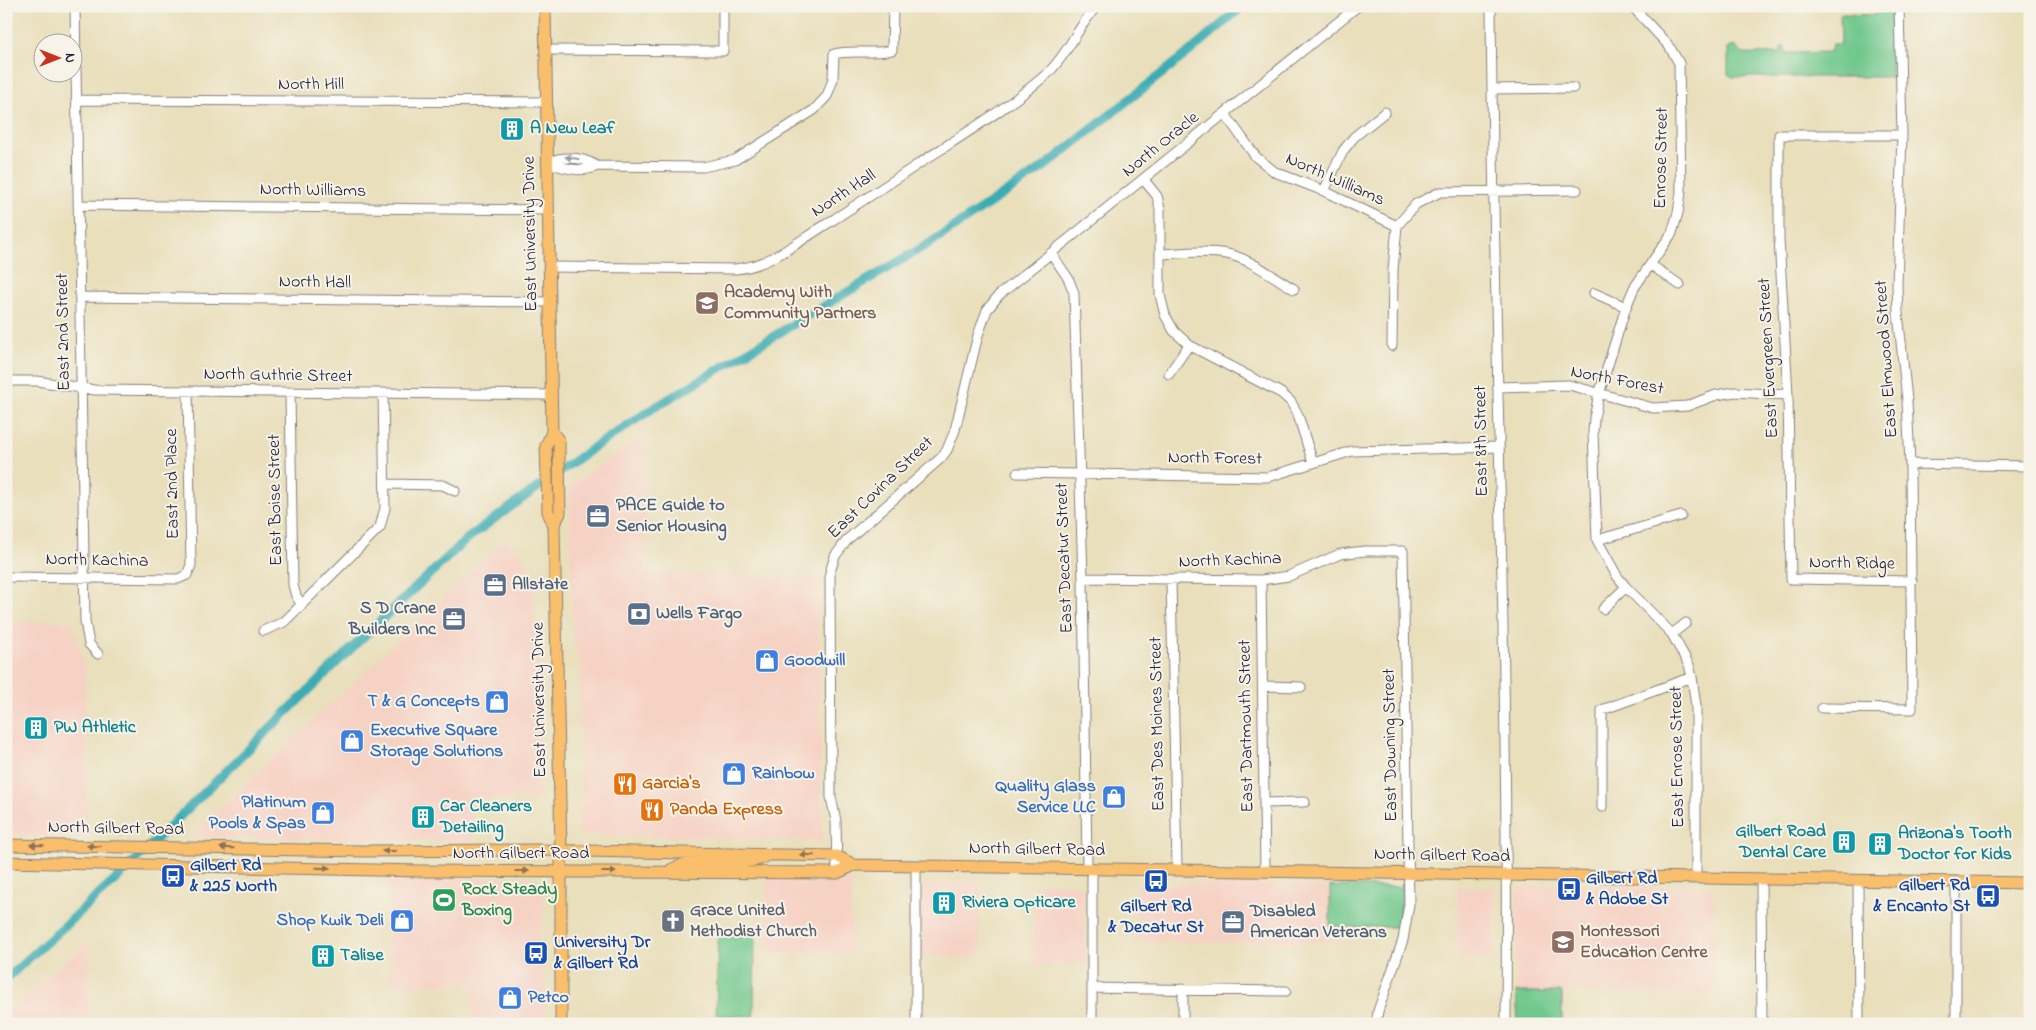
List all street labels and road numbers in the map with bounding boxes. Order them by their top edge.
street label: North Hill [278,72,344,98]
street label: North Oracle [1117,105,1206,184]
street label: Enrose Street [1648,107,1676,209]
street label: North Williams [1281,146,1389,214]
street label: East University Drive [517,155,545,312]
street label: North Hall [807,163,881,225]
street label: North Williams [260,177,366,205]
street label: North Hall [279,269,351,297]
street label: East 2nd Street [50,273,78,391]
street label: East Evergreen Street [1752,277,1787,439]
street label: East Elmwood Street [1869,279,1905,439]
street label: North Forest [1568,359,1666,403]
street label: North Guthrie Street [203,362,353,390]
street label: East 8th Street [1468,385,1496,497]
street label: East 2nd Place [159,427,187,540]
street label: East Covina Street [822,431,940,545]
street label: East Boise Street [262,434,290,566]
street label: North Forest [1168,445,1262,473]
street label: East Decatur Street [1049,482,1081,634]
street label: North Kachina [1178,546,1282,576]
street label: North Kachina [45,547,149,575]
street label: North Ridge [1809,550,1896,579]
street label: East University Drive [526,621,554,778]
street label: East Des Moines Street [1143,636,1173,812]
street label: East Dartmouth Street [1232,639,1262,813]
street label: East Downing Street [1377,668,1406,822]
street label: East Enrose Street [1664,686,1692,828]
street label: North Gilbert Road [47,815,185,843]
street label: North Gilbert Road [968,836,1106,864]
street label: North Gilbert Road [453,841,589,867]
street label: North Gilbert Road [1373,842,1511,870]

